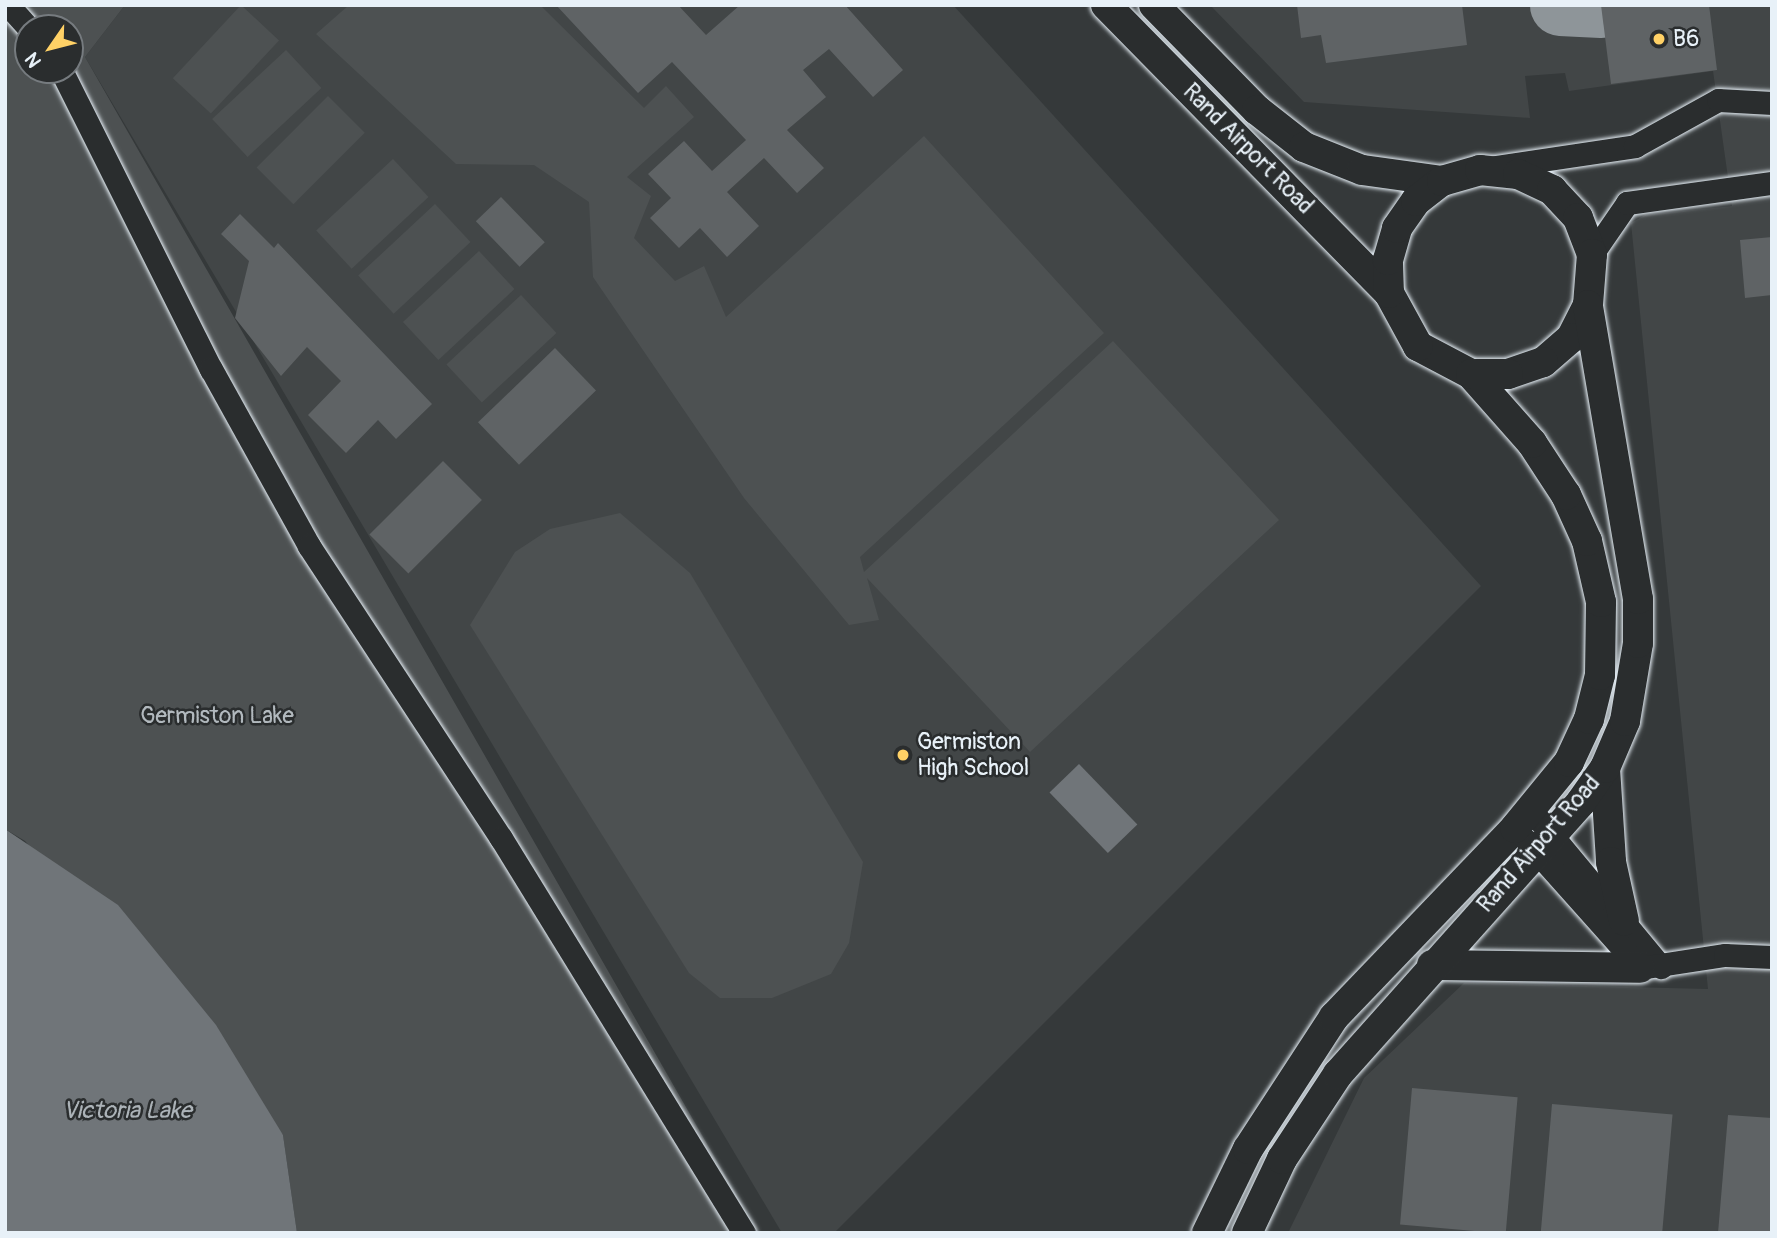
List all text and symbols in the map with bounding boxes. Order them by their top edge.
north arrow [14,14,84,84]
place label: B6 [1673,25,1699,53]
marker: B6 [1651,31,1667,47]
text: N [20,48,47,72]
street label: Rand Airport Road [1177,78,1319,220]
park label: Germiston Lake [140,702,294,730]
place label: Germiston High School [917,728,1029,782]
marker: Germiston High School [895,747,911,763]
street label: Rand Airport Road [1472,770,1606,918]
water label: Victoria Lake [62,1097,192,1125]

